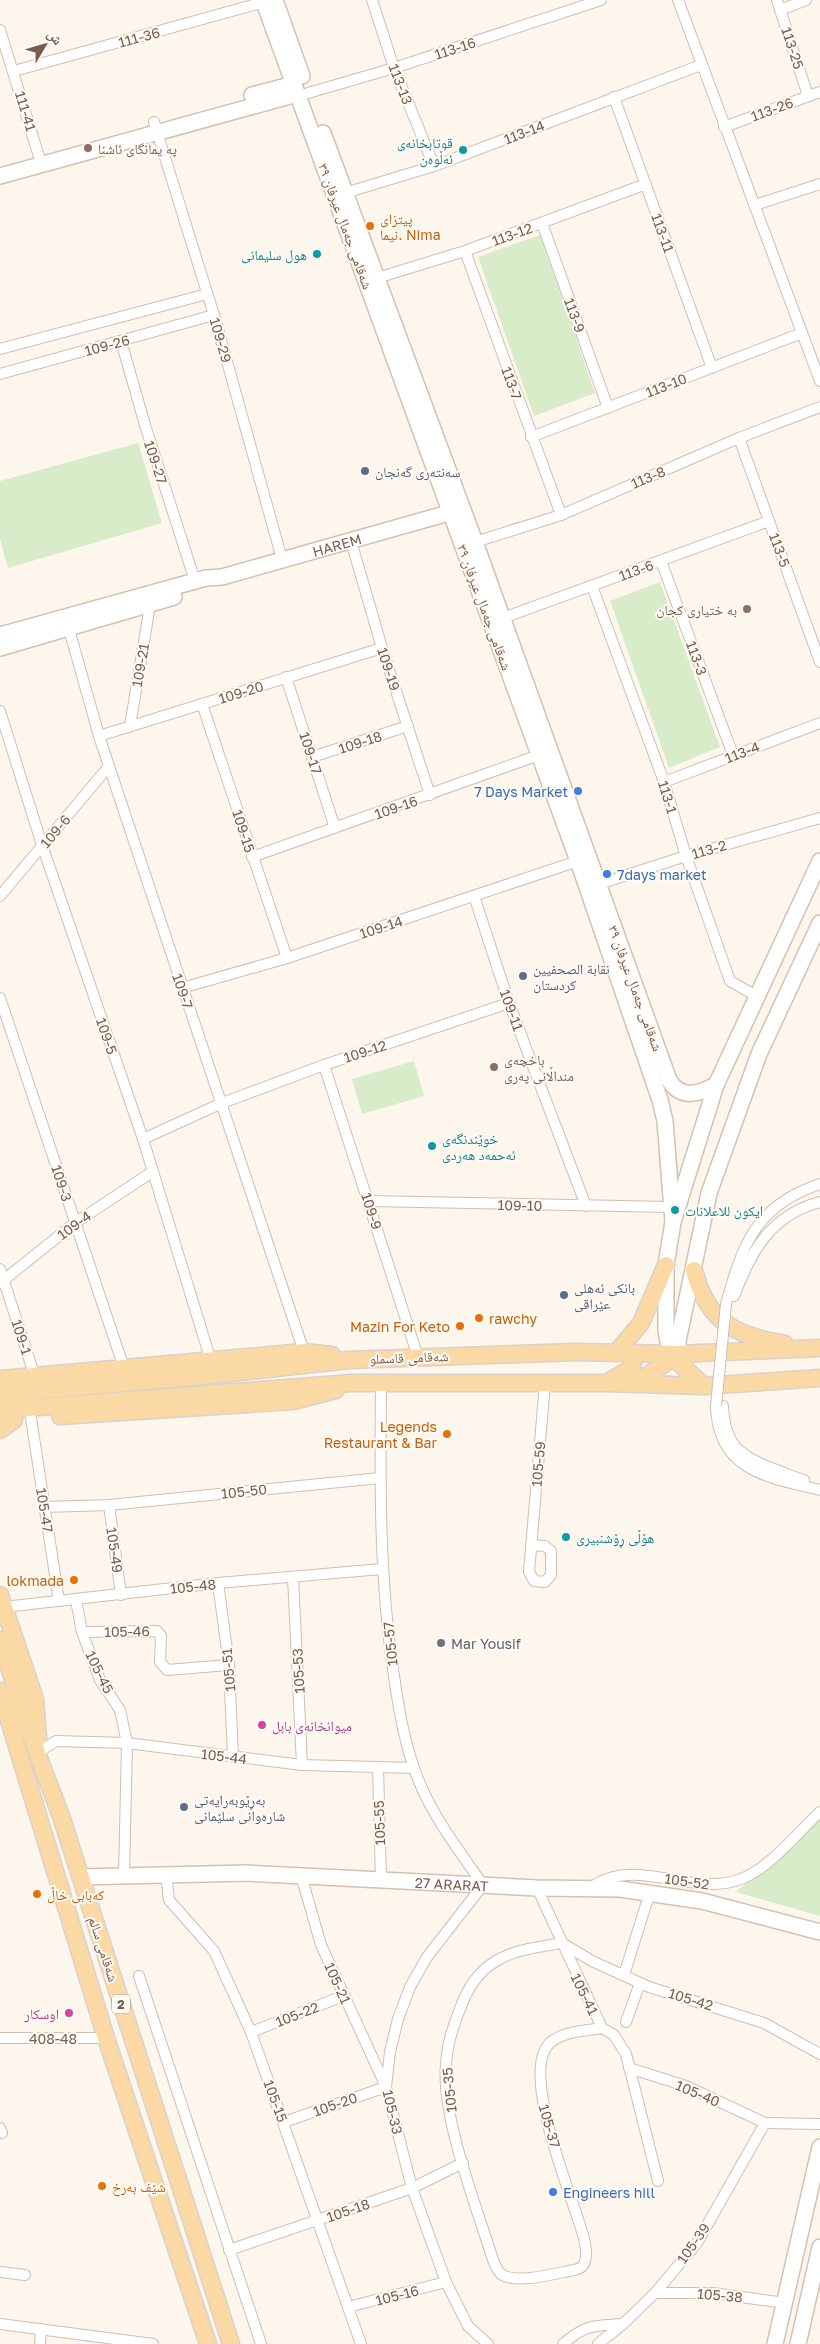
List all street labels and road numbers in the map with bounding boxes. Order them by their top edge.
street label: 111-36 [116,23,162,51]
street label: 113-25 [778,25,808,71]
street label: 113-16 [432,33,478,63]
street label: 113-13 [386,61,416,107]
street label: 111-41 [12,89,40,133]
street label: 113-26 [749,94,795,124]
street label: 113-14 [501,116,547,148]
street label: شەقامی جەمال عیرفان ٣٩ [314,161,377,292]
street label: 113-11 [648,211,678,255]
street label: 113-12 [489,219,535,249]
street label: 113-9 [561,295,589,335]
street label: 109-29 [207,316,235,364]
street label: 109-26 [83,331,131,359]
street label: 113-7 [498,364,526,402]
street label: 113-10 [643,369,689,401]
street label: 109-27 [141,438,171,486]
street label: 113-8 [628,462,668,492]
street label: HAREM [310,530,363,560]
street label: 113-5 [766,531,794,569]
street label: شەقامی جەمال عیرفان ٣٩ [453,542,516,673]
street label: 113-6 [616,556,656,584]
street label: 113-3 [683,639,711,677]
street label: 109-21 [128,642,152,688]
street label: 109-19 [374,645,404,693]
street label: 109-20 [216,677,266,707]
street label: 109-18 [336,727,384,757]
street label: 109-17 [296,730,326,776]
street label: 113-4 [722,738,762,766]
street label: 113-1 [655,778,681,816]
street label: 109-16 [372,792,420,822]
street label: 109-15 [229,807,259,855]
street label: 109-6 [36,811,74,851]
street label: 113-2 [690,836,728,862]
street label: 109-14 [357,912,405,942]
street label: شەقامی جەمال عیرفان ٣٩ [604,923,667,1054]
street label: 109-7 [169,971,197,1011]
street label: 109-11 [497,987,527,1033]
street label: 109-5 [93,1016,121,1056]
street label: 109-12 [341,1036,389,1066]
street label: 109-3 [48,1163,76,1203]
street label: 109-9 [358,1190,386,1232]
street label: 109-10 [497,1196,543,1214]
street label: 109-4 [54,1207,94,1243]
street label: 109-1 [8,1317,36,1357]
street label: شەقامی قاسملو [369,1347,449,1368]
street label: 105-59 [528,1441,548,1487]
street label: 105-50 [220,1480,268,1502]
street label: 105-47 [33,1487,57,1533]
street label: 105-49 [103,1526,127,1574]
street label: 105-48 [169,1575,217,1597]
street label: 105-57 [379,1621,401,1667]
street label: 105-46 [104,1622,150,1640]
street label: 105-51 [218,1647,238,1693]
street label: 105-45 [82,1648,118,1696]
street label: 105-53 [288,1648,308,1694]
street label: 105-44 [200,1745,248,1767]
street label: 105-55 [370,1800,388,1846]
street label: 105-52 [663,1869,711,1893]
street label: 27 ARARAT [414,1873,489,1894]
street label: شەقامی سالم [84,1914,123,1984]
street label: 105-21 [321,1960,355,2007]
street label: 105-41 [568,1970,602,2018]
street label: 105-42 [667,1984,715,2014]
road number: 2 [112,1995,130,2014]
street label: 105-22 [273,1998,321,2030]
street label: 408-48 [29,2030,77,2047]
street label: 105-35 [438,2067,460,2113]
street label: 105-40 [673,2076,723,2110]
street label: 105-15 [261,2078,291,2124]
street label: 105-33 [380,2088,406,2136]
street label: 105-20 [311,2089,359,2119]
street label: 105-37 [536,2102,564,2150]
street label: 105-18 [324,2195,372,2225]
street label: 105-39 [673,2219,713,2267]
street label: 105-16 [374,2281,420,2309]
street label: 105-38 [697,2285,743,2305]

